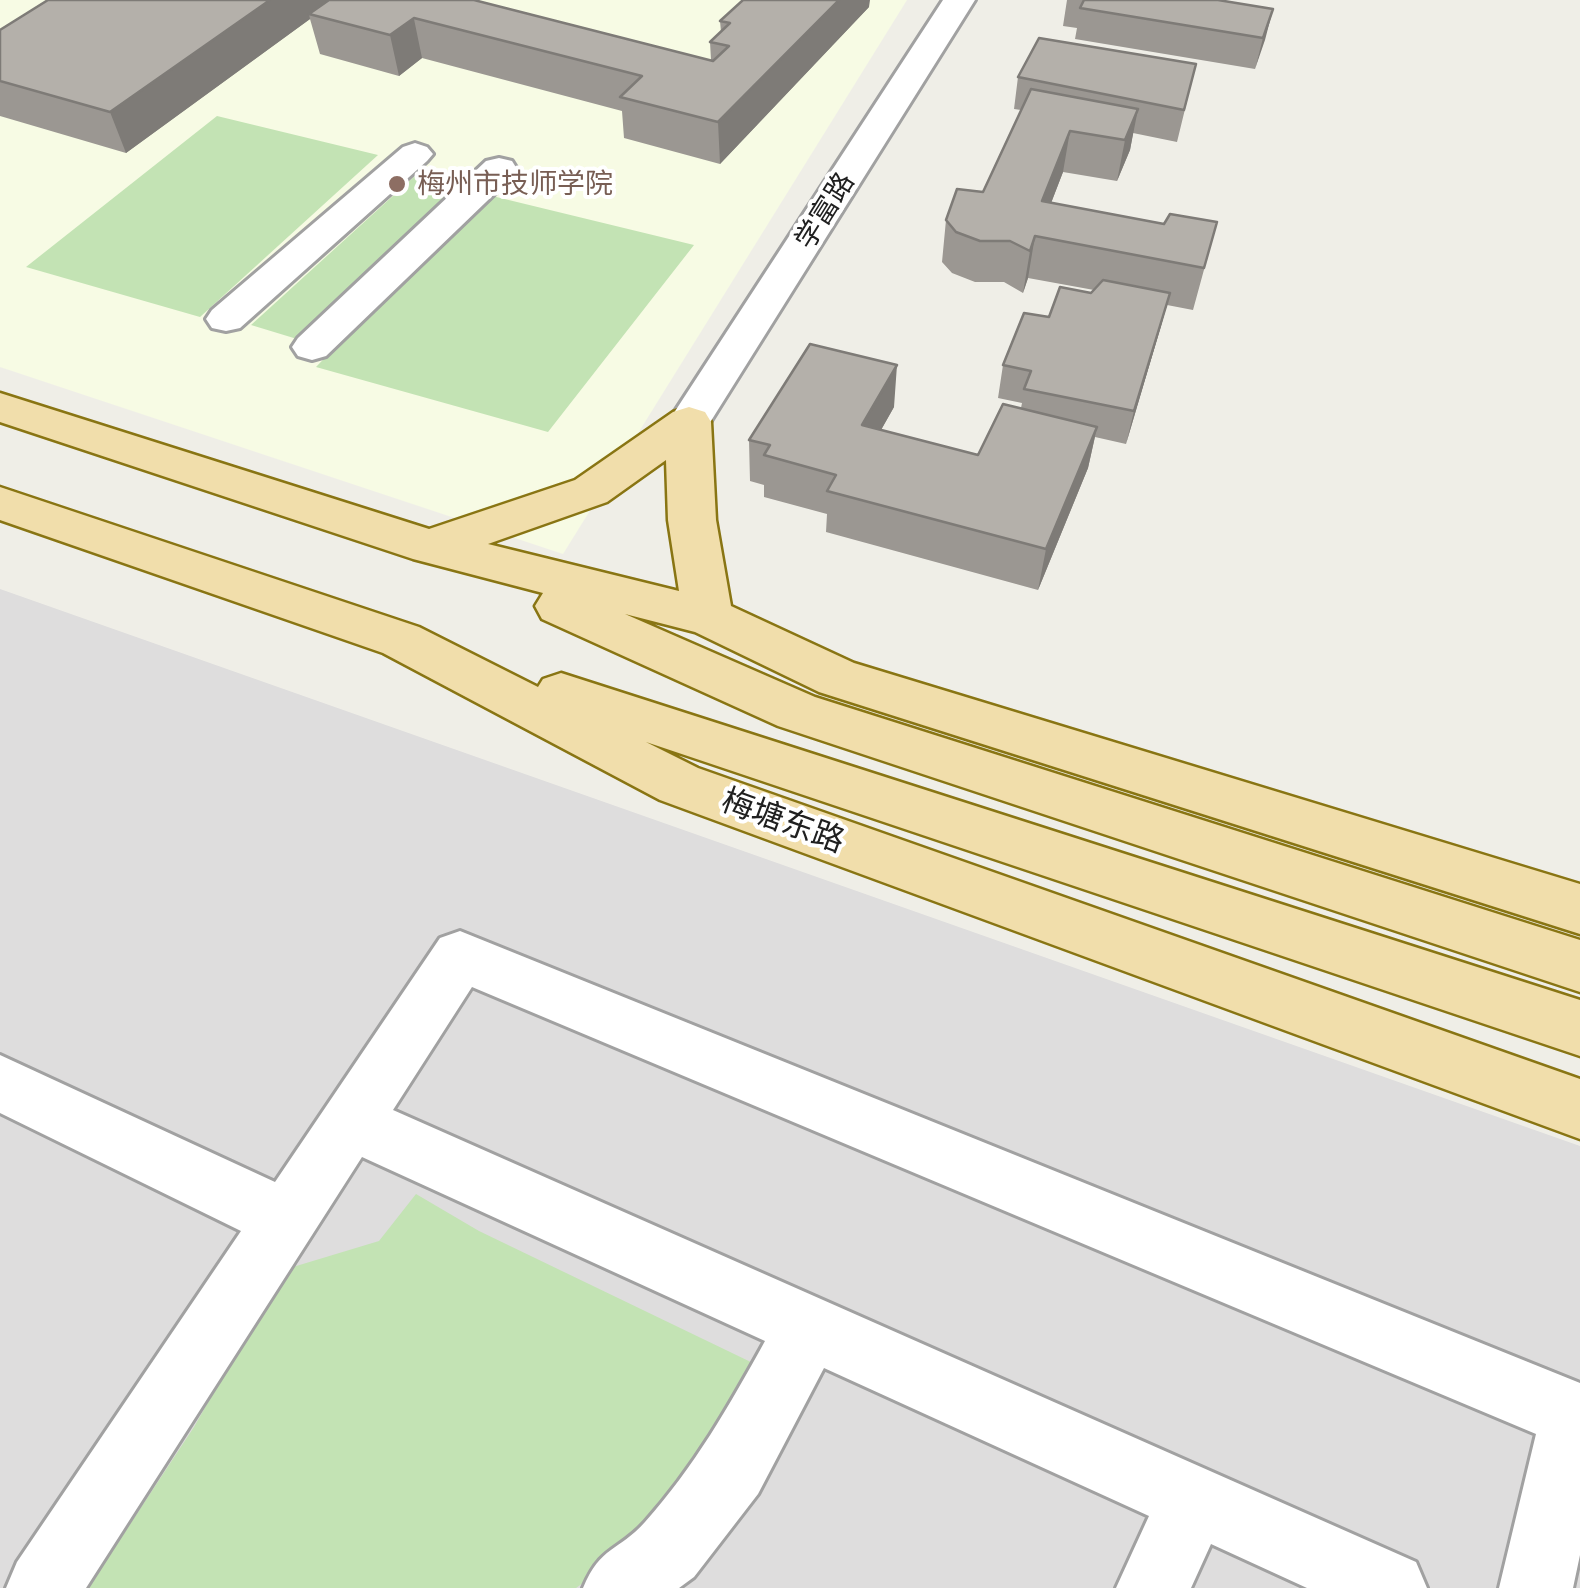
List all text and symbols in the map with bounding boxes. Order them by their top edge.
street label: 学富路 [788,166,862,256]
place label: 梅州市技师学院 [417,167,613,201]
marker: 梅州市技师学院 [386,173,408,195]
street label: 梅塘东路 [716,781,850,861]

